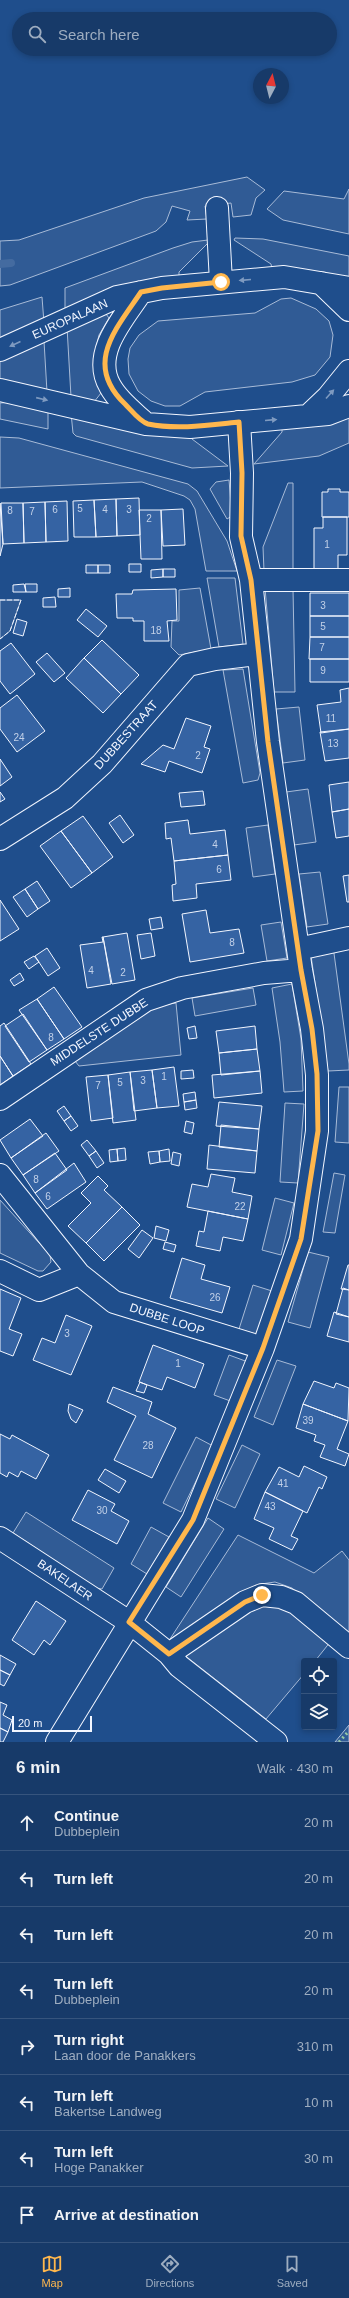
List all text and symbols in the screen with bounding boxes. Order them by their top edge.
search box [12,12,337,56]
icon: search [26,23,48,45]
text: Search here [58,26,140,43]
north arrow [253,68,289,104]
route start [212,273,230,291]
one-way arrow [239,276,251,283]
street label: EUROPALAAN [30,296,110,342]
one-way arrow [8,341,20,347]
one-way arrow [325,389,334,400]
one-way arrow [36,397,48,403]
one-way arrow [265,416,277,423]
house number: 5 [77,503,83,514]
house number: 6 [52,504,58,515]
house number: 4 [102,504,108,515]
house number: 3 [126,504,132,515]
house number: 8 [7,505,13,516]
house number: 7 [29,506,35,517]
house number: 2 [146,513,152,524]
house number: 1 [324,539,330,550]
house number: 3 [320,600,326,611]
house number: 5 [320,621,326,632]
house number: 18 [150,625,162,636]
house number: 7 [319,642,325,653]
house number: 9 [320,665,326,676]
street label: DUBBESTRAAT [91,697,161,772]
house number: 11 [326,713,337,724]
house number: 24 [13,732,25,743]
house number: 13 [327,738,339,749]
house number: 2 [195,750,201,761]
house number: 4 [212,839,218,850]
house number: 6 [216,864,222,875]
house number: 8 [229,937,235,948]
house number: 4 [88,965,94,976]
house number: 2 [120,967,126,978]
street label: MIDDELSTE DUBBE [48,995,150,1069]
house number: 8 [48,1032,54,1043]
house number: 1 [161,1071,167,1082]
house number: 3 [140,1075,146,1086]
house number: 5 [117,1077,123,1088]
house number: 7 [95,1080,101,1091]
house number: 8 [33,1174,39,1185]
house number: 6 [45,1191,51,1202]
house number: 22 [234,1201,246,1212]
house number: 26 [209,1292,221,1303]
street label: DUBBE LOOP [128,1300,206,1338]
house number: 3 [64,1328,70,1339]
house number: 1 [175,1358,181,1369]
house number: 39 [302,1415,314,1426]
house number: 28 [142,1440,154,1451]
house number: 41 [277,1478,289,1489]
house number: 43 [264,1501,276,1512]
house number: 30 [96,1505,108,1516]
street label: BAKELAER [35,1556,95,1604]
route end [253,1586,271,1604]
map controls [301,1658,337,1730]
button: locate [301,1658,337,1694]
button: layers [301,1694,337,1730]
scale bar [12,1714,92,1733]
text: 20 m [18,1717,42,1729]
text: 6 min [16,1758,60,1777]
text: Walk · 430 m [257,1761,333,1776]
text: Continue [54,1807,119,1824]
icon: ahead [16,1812,38,1834]
text: 20 m [304,1815,333,1830]
text: Dubbeplein [54,1824,120,1839]
icon: left [16,1868,38,1890]
text: Turn left [54,1870,113,1887]
text: 20 m [304,1871,333,1886]
icon: left [16,1924,38,1946]
text: Turn left [54,1926,113,1943]
text: 20 m [304,1927,333,1942]
text: Turn left [54,1975,113,1992]
icon: left [16,1980,38,2002]
text: 20 m [304,1983,333,1998]
text: Dubbeplein [54,1992,120,2007]
text: Turn right [54,2031,124,2048]
icon: right [16,2036,38,2058]
text: 310 m [297,2039,333,2054]
text: Laan door de Panakkers [54,2048,196,2063]
text: Turn left [54,2087,113,2104]
icon: left [16,2092,38,2114]
text: 10 m [304,2095,333,2110]
text: Bakertse Landweg [54,2104,162,2119]
text: Turn left [54,2143,113,2160]
icon: left [16,2148,38,2170]
text: 30 m [304,2151,333,2166]
text: Hoge Panakker [54,2160,144,2175]
icon: arrive [16,2204,38,2226]
text: Arrive at destination [54,2206,199,2223]
tab: Map [41,2253,63,2289]
tab: Directions [145,2253,194,2289]
tab: Saved [277,2253,308,2289]

